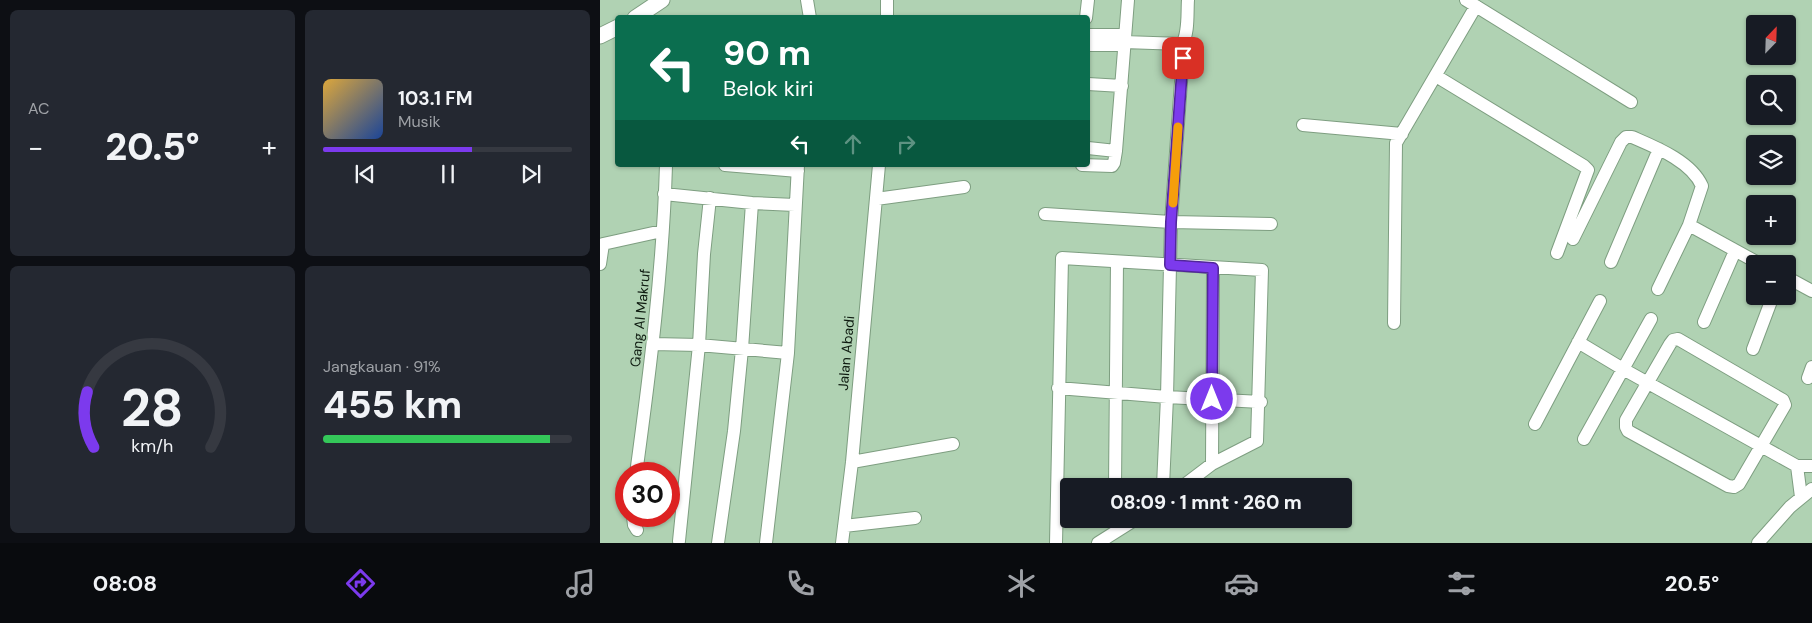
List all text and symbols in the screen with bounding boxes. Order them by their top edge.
north arrow [1746,15,1796,65]
map controls [1746,15,1796,305]
text: 90 m [723,30,811,76]
icon: left [640,35,705,100]
pin [1162,37,1204,79]
icon: arrive [1169,44,1197,72]
text: Belok kiri [723,74,813,103]
button: search [1746,75,1796,125]
text: 103.1 FM [398,86,473,111]
text: AC [28,98,49,119]
text: Musik [398,111,441,132]
text: 20.5° [105,122,200,172]
text: − [28,129,43,166]
text: + [262,129,277,166]
icon: left [786,130,814,158]
icon: ahead [839,130,867,158]
icon: right [892,130,920,158]
button: layers [1746,135,1796,185]
icon: previous [351,160,379,188]
icon: pause [434,160,462,188]
icon: next [517,160,545,188]
button: + [1746,195,1796,245]
button: − [1746,255,1796,305]
street label: Gang Al Makruf [626,268,654,368]
street label: Jalan Abadi [834,315,858,391]
text: Jangkauan · 91% [323,356,441,377]
position arrow [1185,372,1237,424]
text: 28 [121,374,184,442]
text: 455 km [323,380,462,430]
text: km/h [131,434,174,458]
speed limit sign: 30 [615,462,680,527]
text: 08:09 · 1 mnt · 260 m [1110,490,1302,515]
icon: directions [343,566,378,601]
icon: music [563,566,598,601]
icon: phone [783,566,818,601]
icon: climate [1004,566,1039,601]
icon: car [1224,566,1259,601]
icon: filters [1444,566,1479,601]
text: 08:08 [93,569,157,598]
text: 20.5° [1665,569,1719,598]

